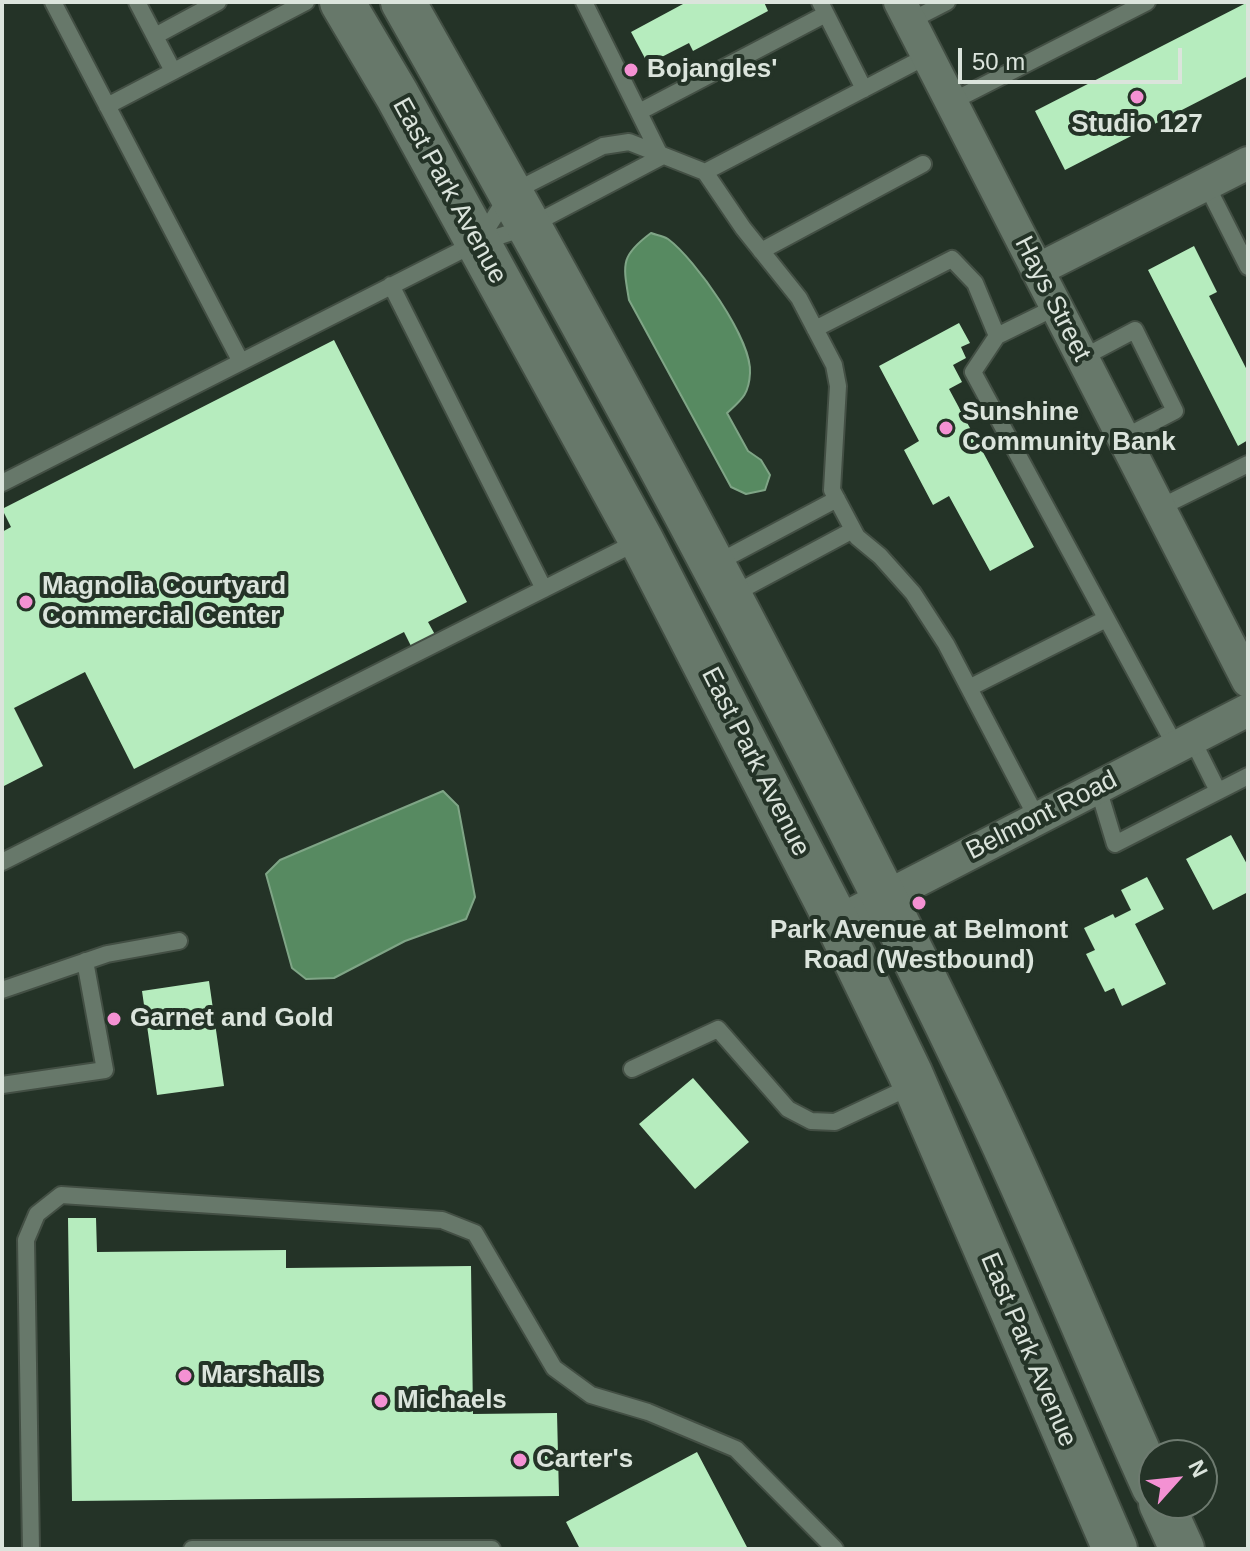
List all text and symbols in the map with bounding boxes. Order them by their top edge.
scale bar [962,32,1186,82]
text: 50 m [972,48,1025,75]
place label: Bojangles' [647,54,777,86]
marker: Bojangles' [622,61,640,79]
marker: Studio 127 [1128,88,1146,106]
street label: East Park Avenue [385,93,513,289]
place label: Studio 127 [1071,109,1203,141]
street label: Hays Street [1007,231,1097,367]
place label: Sunshine Community Bank [962,397,1176,458]
marker: Sunshine Community Bank [937,419,955,437]
place label: Magnolia Courtyard Commercial Center [42,571,286,632]
marker: Magnolia Courtyard Commercial Center [17,593,35,611]
street label: East Park Avenue [694,662,816,862]
street label: Belmont Road [962,765,1122,867]
marker: Park Avenue at Belmont Road (Westbound) [910,894,928,912]
place label: Park Avenue at Belmont Road (Westbound) [770,915,1068,976]
place label: Garnet and Gold [130,1003,334,1035]
marker: Garnet and Gold [105,1010,123,1028]
street label: East Park Avenue [973,1248,1083,1452]
place label: Marshalls [201,1360,321,1392]
marker: Marshalls [176,1367,194,1385]
place label: Michaels [397,1385,507,1417]
marker: Michaels [372,1392,390,1410]
north arrow [1138,1439,1218,1519]
place label: Carter's [536,1444,633,1476]
marker: Carter's [511,1451,529,1469]
text: N [1183,1456,1213,1482]

